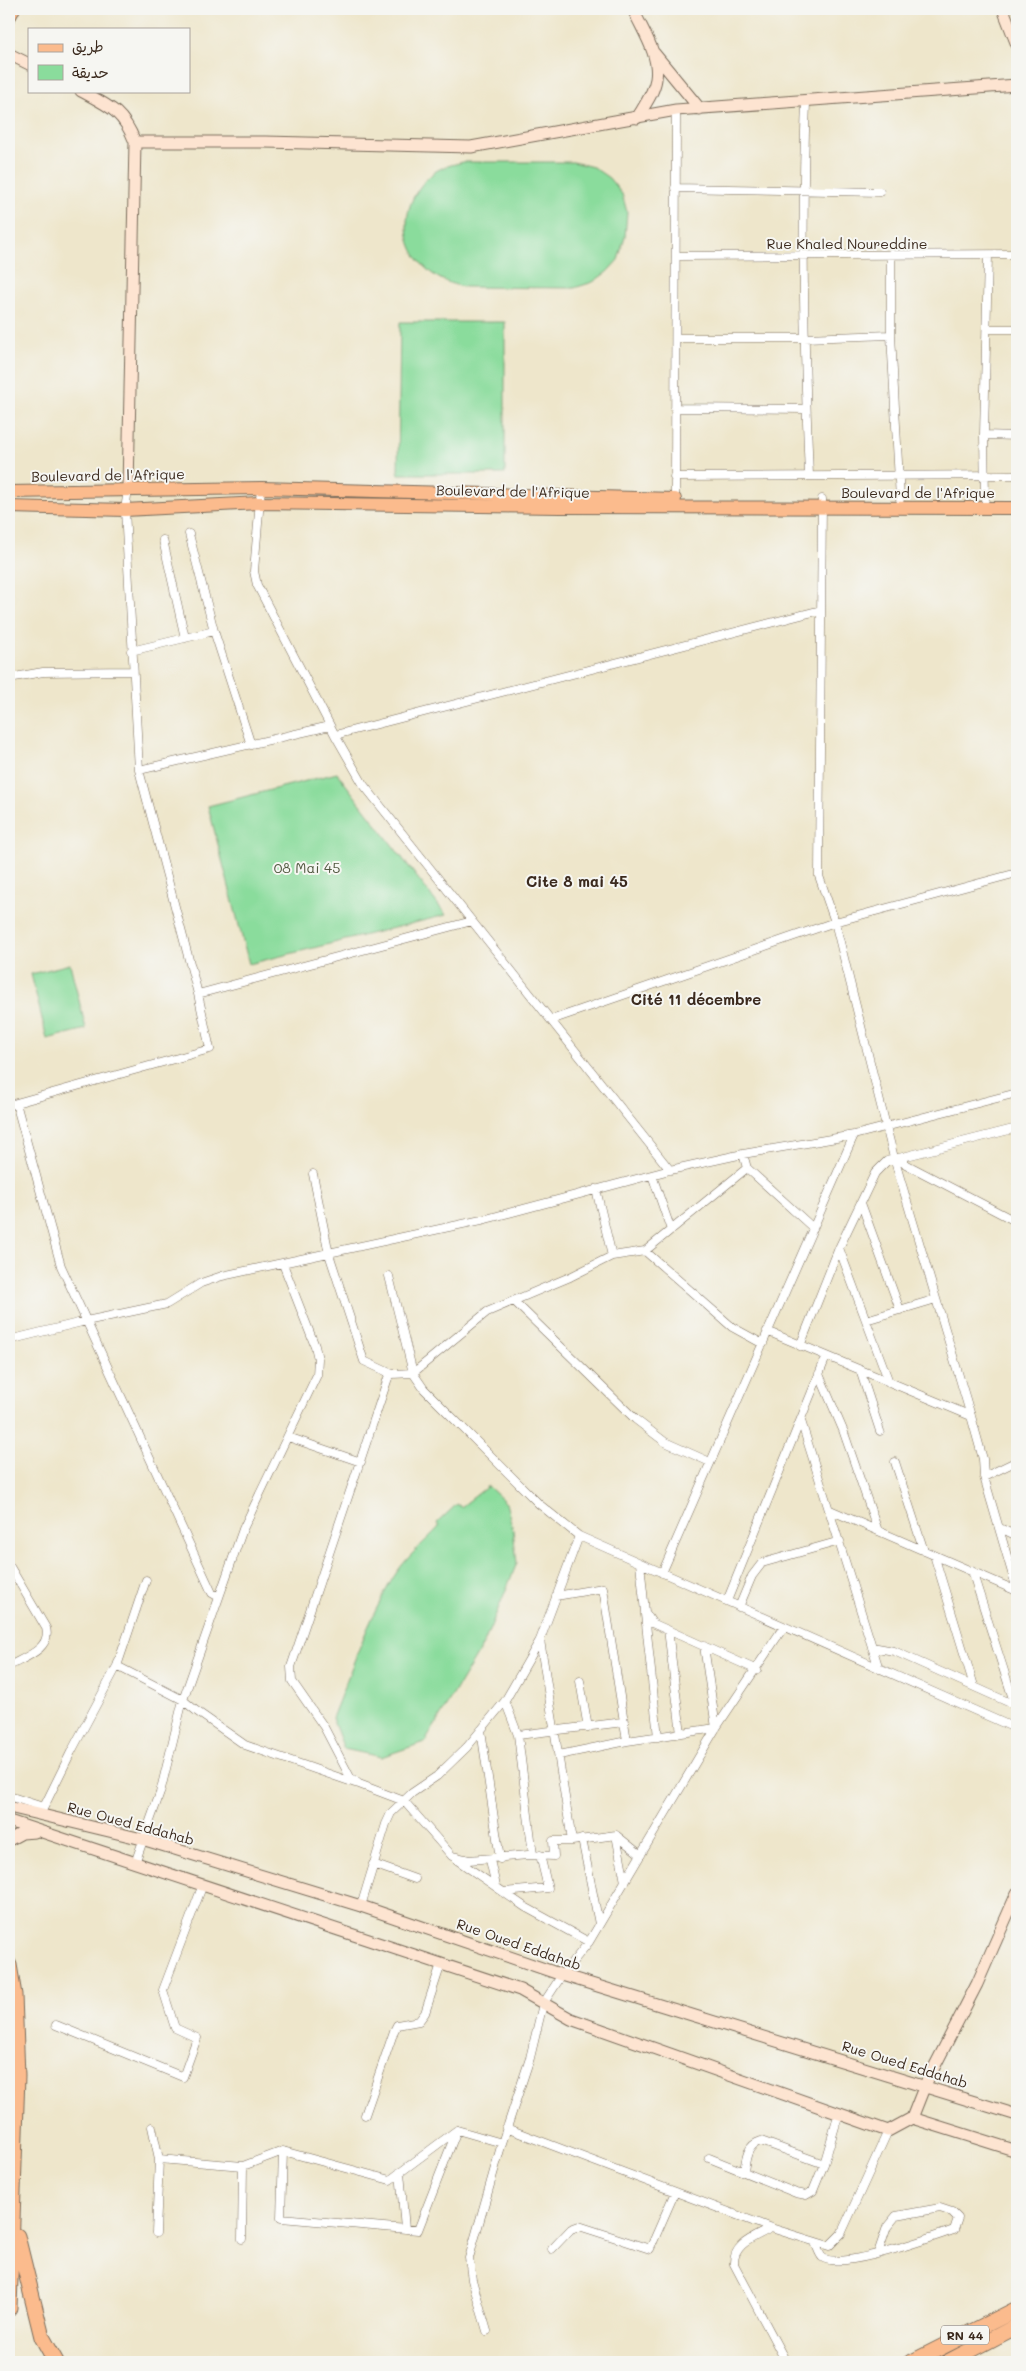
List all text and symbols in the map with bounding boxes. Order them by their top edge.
legend [28,28,190,92]
text: طريق [72,36,104,56]
text: حديقة [72,62,109,82]
street label: Rue Khaled Noureddine [767,234,927,253]
street label: Boulevard de l'Afrique [31,464,185,486]
street label: Boulevard de l'Afrique [436,480,590,502]
street label: Boulevard de l'Afrique [841,483,995,502]
park label: 08 Mai 45 [274,858,340,877]
district label: Cite 8 mai 45 [526,871,628,891]
district label: Cité 11 décembre [631,989,761,1009]
street label: Rue Oued Eddahab [65,1797,197,1849]
street label: Rue Oued Eddahab [454,1914,584,1974]
street label: Rue Oued Eddahab [840,2036,970,2092]
road number: RN 44 [941,2326,989,2344]

